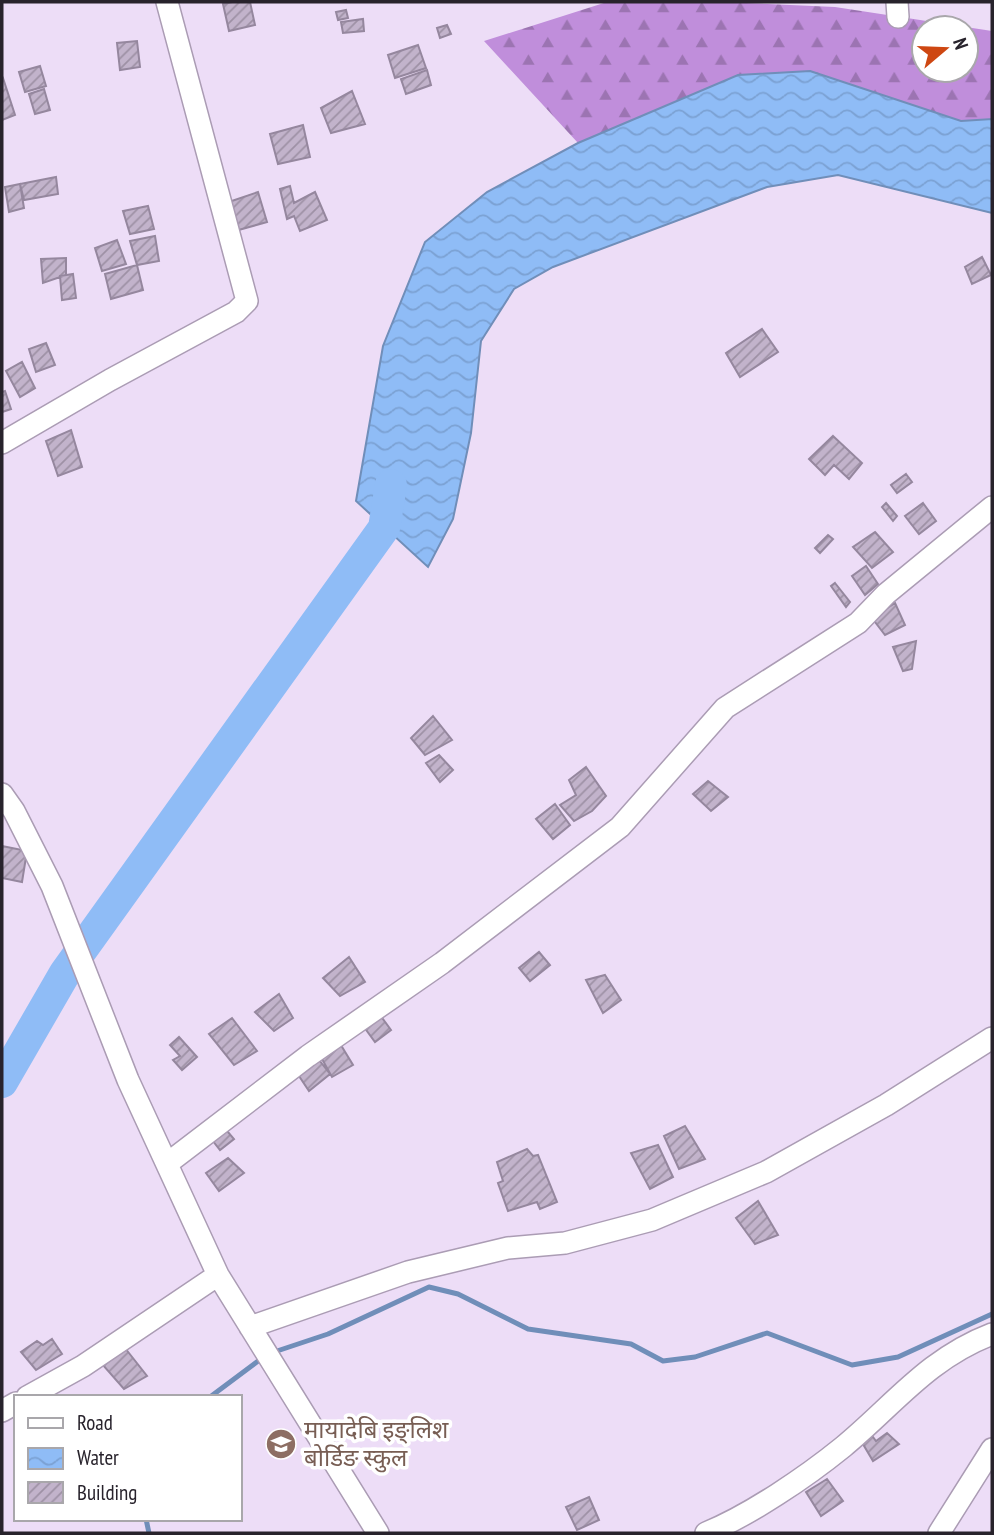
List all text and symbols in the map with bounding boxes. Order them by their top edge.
north arrow [910,14,980,84]
text: N [948,35,974,52]
legend [14,1395,242,1521]
text: Road [77,1409,113,1436]
place label: मायादेबि इङ्लिश बोर्डिङ स्कुल [304,1414,449,1473]
school or university icon: मायादेबि इङ्लिश बोर्डिङ स्कुल [264,1427,298,1461]
text: Water [77,1444,119,1471]
text: Building [77,1479,137,1506]

